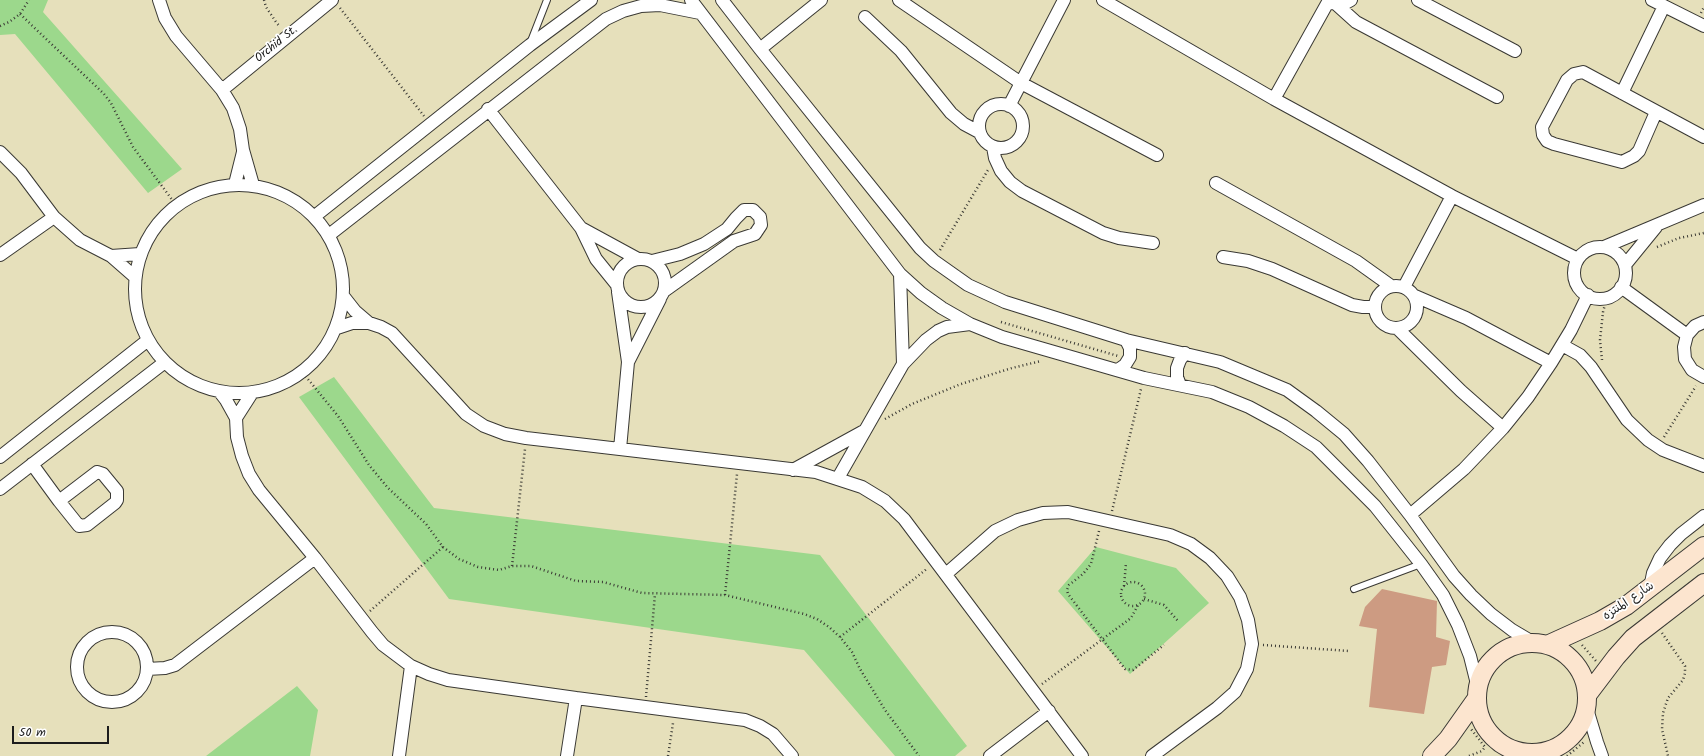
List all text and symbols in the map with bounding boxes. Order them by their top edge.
street label: Orchid St. [253,23,301,67]
street label: شارع المنتزه [1601,580,1657,624]
scale bar [14,718,111,744]
text: 50 m [19,723,46,742]

